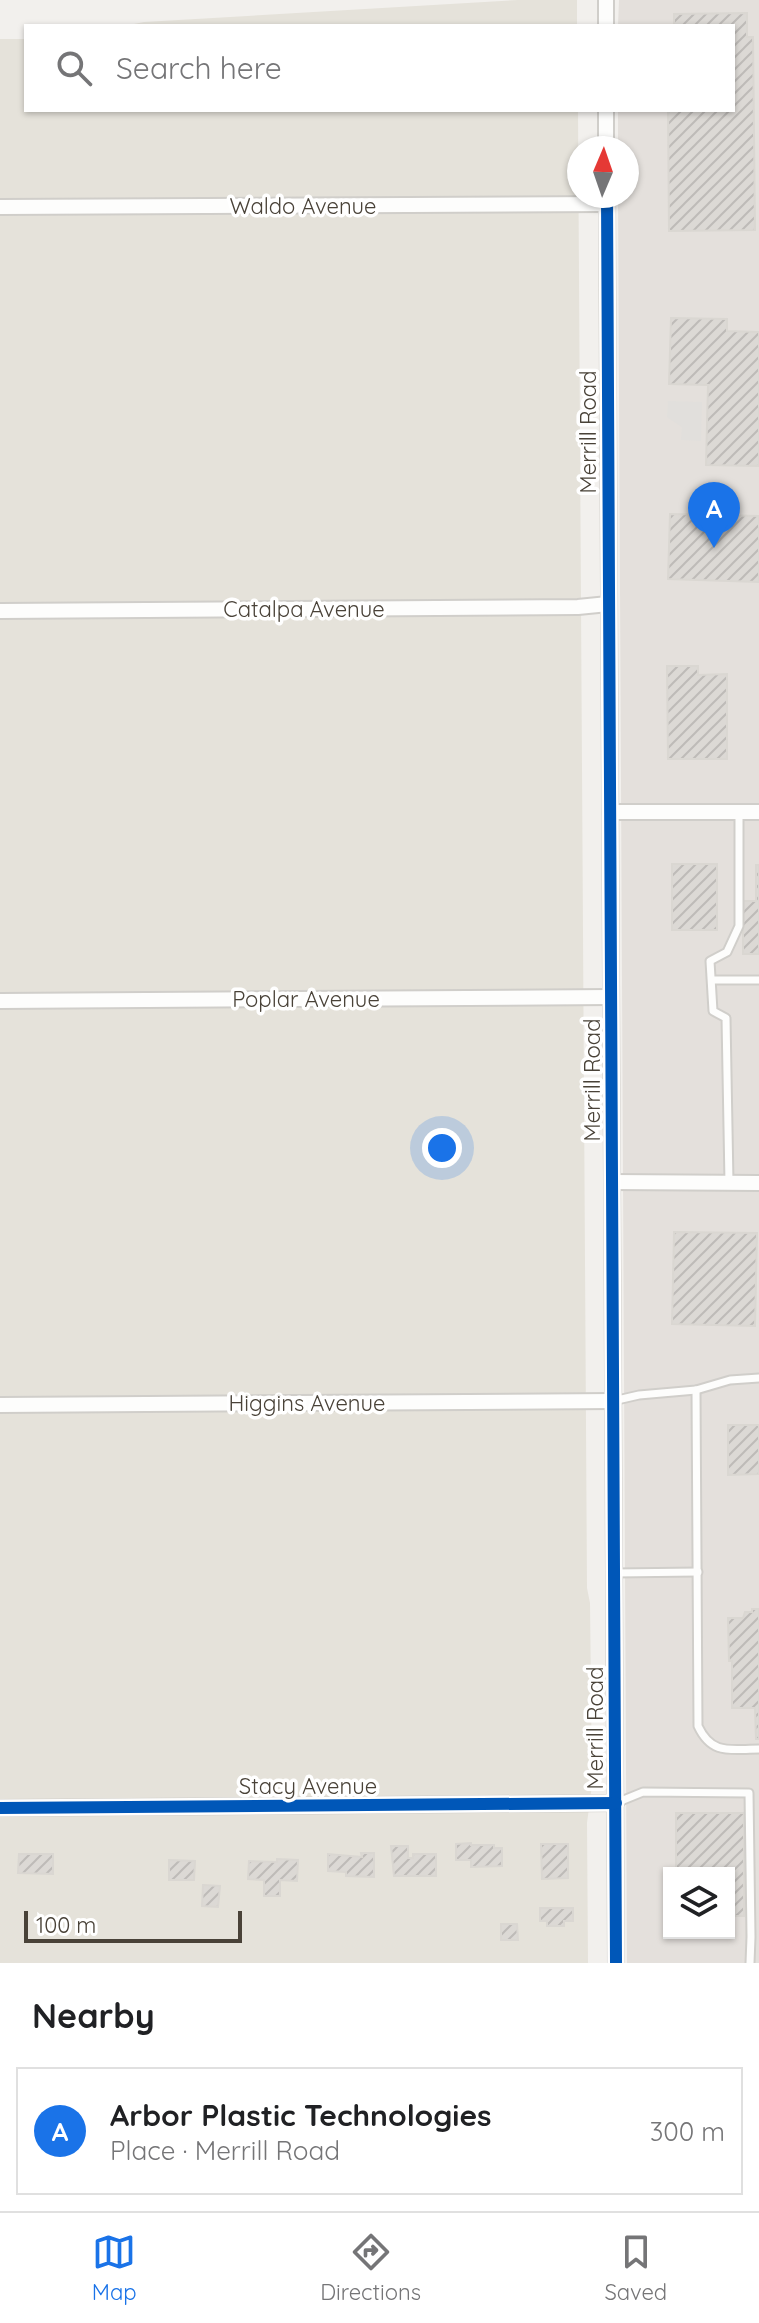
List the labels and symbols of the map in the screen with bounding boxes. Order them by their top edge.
north arrow [567,136,639,208]
street label: Waldo Avenue [229,192,377,220]
street label: Merrill Road [574,371,602,493]
pin: A [688,482,740,548]
street label: Catalpa Avenue [223,595,385,623]
street label: Poplar Avenue [232,985,380,1013]
street label: Merrill Road [578,1019,606,1141]
your location [422,1128,462,1168]
street label: Higgins Avenue [229,1389,386,1417]
street label: Merrill Road [581,1667,609,1789]
street label: Stacy Avenue [239,1772,377,1800]
scale bar [24,1907,242,1943]

